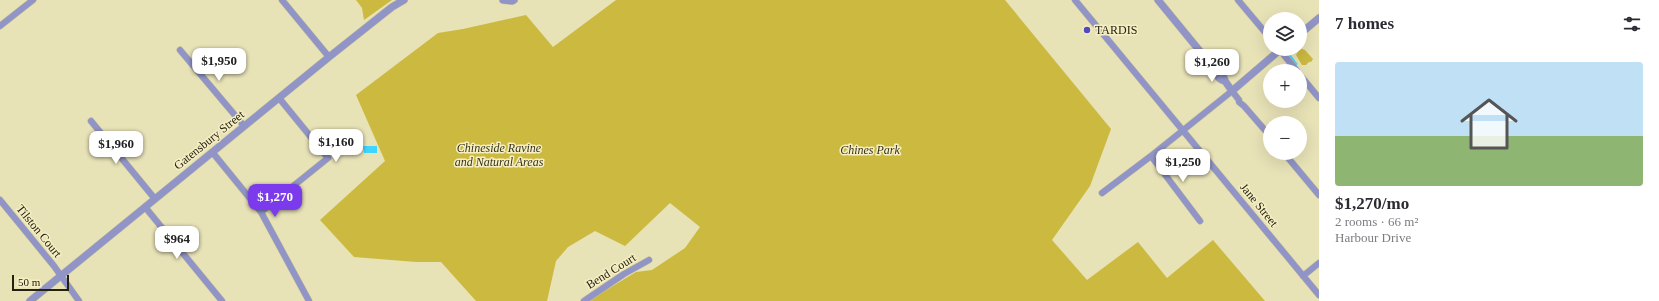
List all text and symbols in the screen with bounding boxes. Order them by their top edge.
map controls [1263,12,1307,160]
button: layers [1263,12,1307,56]
icon: filters [1621,13,1643,35]
text: 7 homes [1335,14,1394,33]
place label: TARDIS [1095,23,1137,37]
marker: TARDIS [1082,25,1092,35]
pin: $1,950 [186,48,252,82]
pin: $1,260 [1179,49,1245,83]
text: $1,950 [201,53,237,68]
text: $1,260 [1194,54,1230,69]
button: + [1263,64,1307,108]
icon: home [1453,88,1525,160]
street label: Gatensbury Street [171,107,247,173]
button: − [1263,116,1307,160]
pin: $1,160 [303,129,369,163]
pin: $1,960 [83,131,149,165]
text: $1,160 [318,134,354,149]
text: $1,960 [98,136,134,151]
park label: Chineside Ravine and Natural Areas [455,141,544,169]
park label: Chines Park [840,143,900,157]
pin: $1,250 [1150,149,1216,183]
text: $1,250 [1165,154,1201,169]
street label: Jane Street [1237,180,1281,230]
pin: $1,270 [242,184,308,218]
text: $1,270 [257,189,293,204]
text: $1,270/mo [1335,194,1409,213]
street label: Tilston Court [13,202,65,261]
text: 2 rooms · 66 m² [1335,214,1418,229]
pin: $964 [153,226,201,260]
text: Harbour Drive [1335,230,1411,245]
text: $964 [164,231,190,246]
street label: Bend Court [584,250,639,292]
scale bar [12,273,69,292]
text: 50 m [18,276,40,288]

